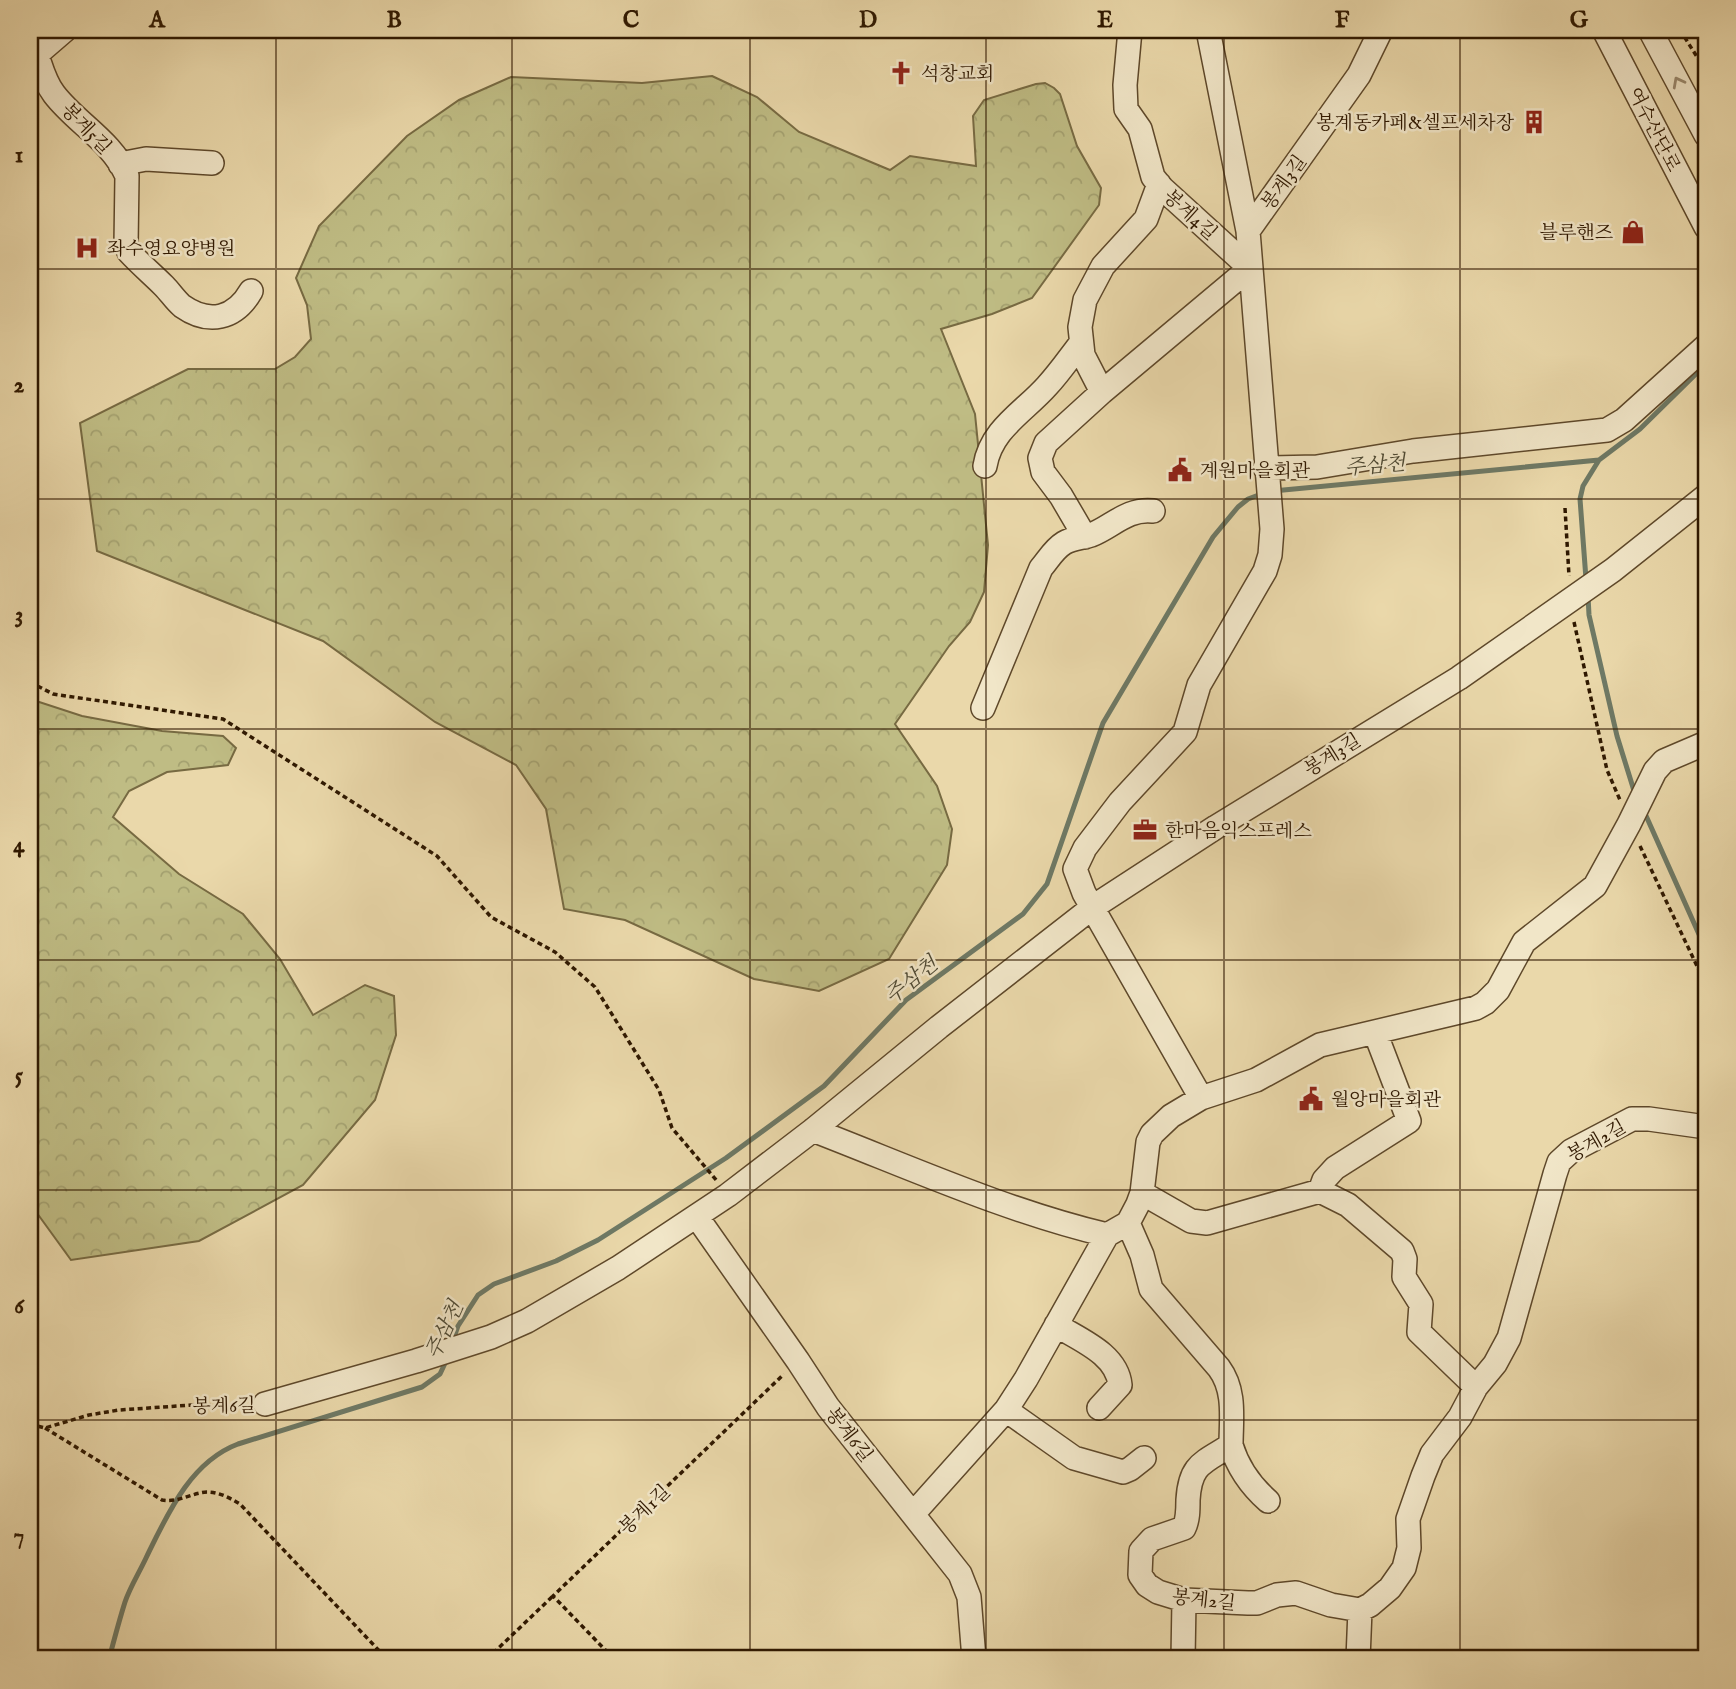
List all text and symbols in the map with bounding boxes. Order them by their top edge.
text: A [148,6,166,35]
text: B [386,6,402,35]
text: C [623,6,640,35]
text: D [859,6,877,35]
text: E [1097,6,1113,35]
text: F [1335,6,1350,35]
text: G [1570,6,1589,35]
church icon: 석창교회 [887,59,915,87]
place label: 석창교회 [921,63,994,87]
one-way arrow [1673,77,1686,90]
street label: 여수산단로 [1622,84,1685,176]
street label: 봉계5길 [55,99,116,160]
building icon: 봉계동카페&셀프세차장 [1520,108,1548,136]
place label: 봉계동카페&셀프세차장 [1316,112,1515,136]
text: 1 [15,141,23,170]
street label: 봉계3길 [1257,151,1313,215]
street label: 봉계4길 [1158,185,1222,246]
shop icon: 블루핸즈 [1619,218,1647,246]
place label: 블루핸즈 [1540,222,1613,246]
hospital icon: 좌수영요양병원 [73,234,101,262]
place label: 좌수영요양병원 [107,238,235,262]
text: 2 [14,371,25,400]
water label: 주삼천 [1344,450,1408,483]
public building icon: 계원마을회관 [1166,456,1194,484]
place label: 계원마을회관 [1200,460,1311,484]
text: 3 [15,601,23,630]
street label: 봉계3길 [1300,729,1366,782]
office icon: 한마음익스프레스 [1131,816,1159,844]
place label: 한마음익스프레스 [1165,820,1312,844]
text: 4 [13,831,25,860]
water label: 주삼천 [880,950,945,1011]
text: 5 [15,1062,24,1091]
public building icon: 월앙마을회관 [1297,1085,1325,1113]
place label: 월앙마을회관 [1331,1089,1442,1113]
street label: 봉계2길 [1563,1115,1631,1168]
text: 6 [14,1292,25,1321]
water label: 주삼천 [420,1296,471,1364]
street label: 봉계6길 [192,1394,256,1420]
street label: 봉계6길 [820,1403,877,1467]
street label: 봉계1길 [615,1480,676,1541]
text: 7 [14,1522,24,1551]
street label: 봉계2길 [1171,1586,1237,1616]

